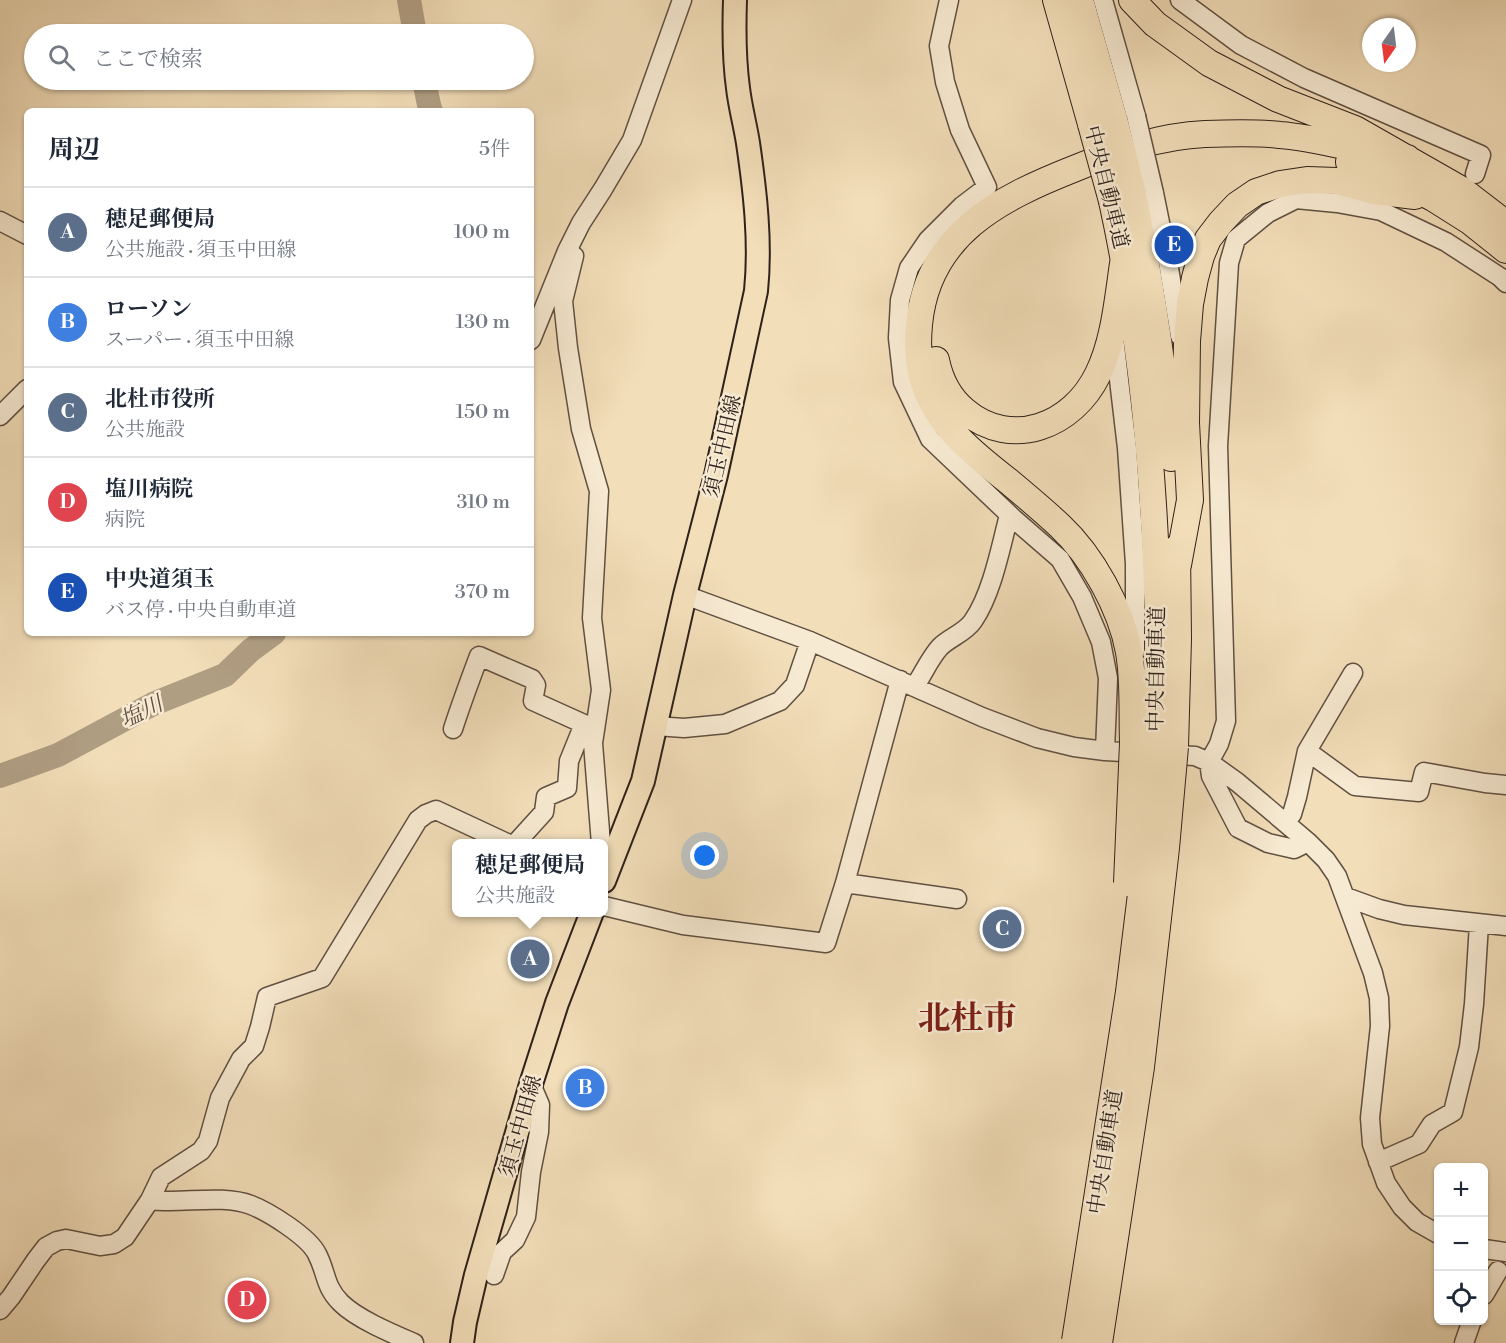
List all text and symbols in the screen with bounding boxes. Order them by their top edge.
north arrow [1362,18,1416,72]
search box [24,24,534,90]
icon: search [45,41,78,74]
text: ここで検索 [93,46,203,73]
street label: 中央自動車道 [1078,123,1134,252]
text: 周辺 [48,134,100,166]
text: 5件 [479,137,510,162]
text: 穂足郵便局 [105,206,215,233]
text: A [60,220,75,245]
text: 100 m [454,220,510,245]
pin: E [1154,222,1194,268]
text: 公共施設 · 須玉中田線 [105,238,297,263]
text: ローソン [105,296,192,323]
text: B [60,310,75,335]
text: 130 m [455,310,510,335]
text: スーパー · 須玉中田線 [105,328,295,353]
text: 北杜市役所 [105,386,215,413]
street label: 須玉中田線 [698,392,747,500]
text: C [60,400,75,425]
text: 150 m [455,400,510,425]
text: 公共施設 [105,418,185,443]
text: 塩川病院 [105,476,193,503]
text: D [60,490,75,515]
text: 310 m [457,490,510,515]
text: 病院 [105,508,145,533]
text: 中央道須玉 [105,566,215,593]
text: E [61,580,74,605]
text: 370 m [455,580,510,605]
text: バス停 · 中央自動車道 [105,598,297,623]
street label: 中央自動車道 [1143,606,1171,732]
water label: 塩川 [116,690,169,734]
popup [452,839,608,917]
your location [690,841,719,870]
text: 穂足郵便局 [475,852,585,879]
text: 公共施設 [475,884,555,909]
pin: C [982,906,1022,952]
pin: A [510,936,550,982]
district label: 北杜市 [918,999,1017,1040]
pin: B [566,1066,604,1110]
street label: 須玉中田線 [494,1072,548,1180]
street label: 中央自動車道 [1083,1088,1129,1216]
map controls [1434,1163,1488,1325]
button: + [1434,1163,1488,1217]
button: − [1434,1217,1488,1271]
button: locate [1434,1271,1488,1325]
pin: D [228,1278,266,1322]

